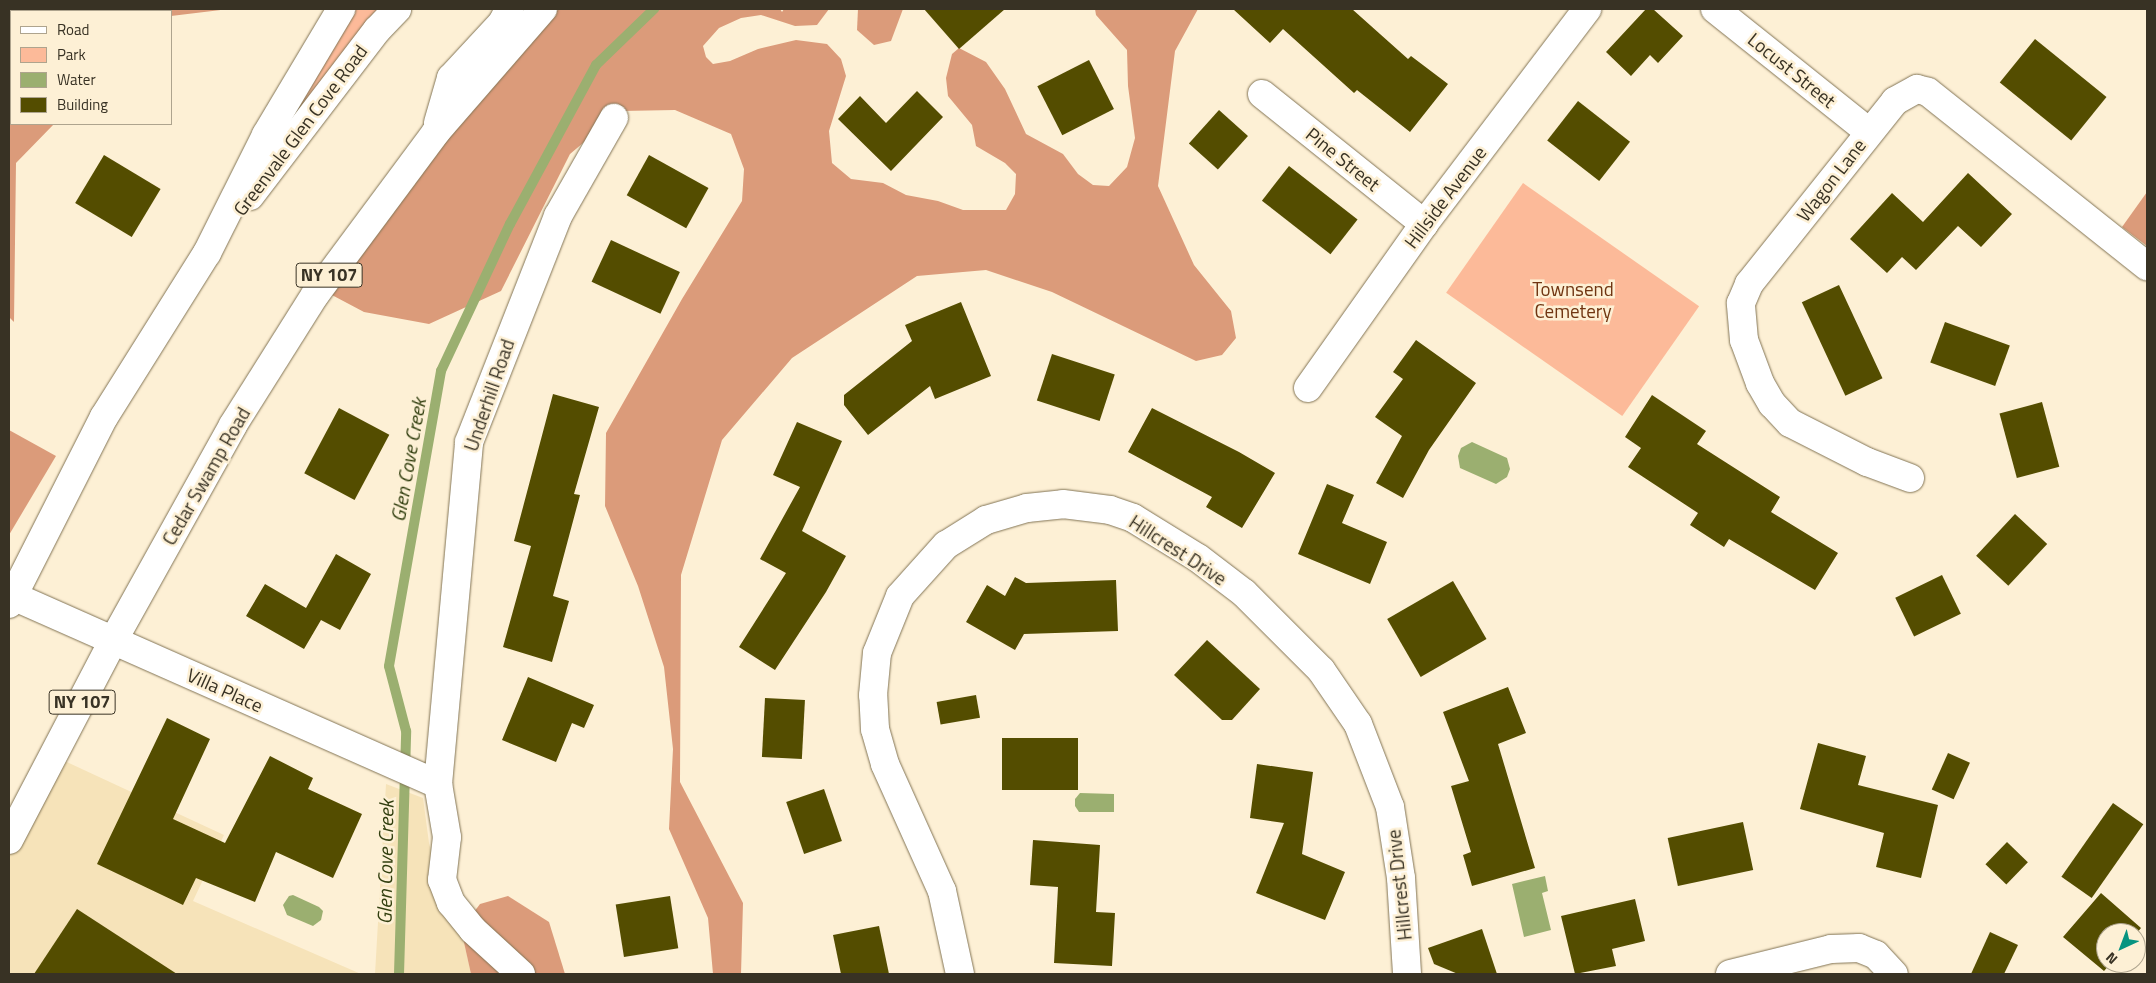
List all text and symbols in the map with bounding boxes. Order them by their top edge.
legend [10,10,172,125]
text: Road [57,18,89,41]
street label: Locust Street [1744,28,1840,112]
street label: Greenvale Glen Cove Road [228,40,372,220]
text: Park [57,43,86,66]
text: Water [57,68,96,91]
text: Building [57,93,108,116]
street label: Pine Street [1301,122,1385,196]
street label: Wagon Lane [1792,134,1870,226]
street label: Hillside Avenue [1399,141,1491,253]
road number: NY 107 [295,260,363,290]
park label: Townsend Cemetery [1532,278,1614,322]
street label: Underhill Road [459,336,519,454]
water label: Glen Cove Creek [385,396,431,524]
street label: Cedar Swamp Road [157,403,255,549]
street label: Hillcrest Drive [1125,510,1231,590]
street label: Villa Place [184,663,266,717]
road number: NY 107 [48,686,116,718]
water label: Glen Cove Creek [372,799,398,925]
street label: Hillcrest Drive [1382,828,1416,942]
north arrow [2096,923,2146,973]
text: N [2100,948,2122,970]

